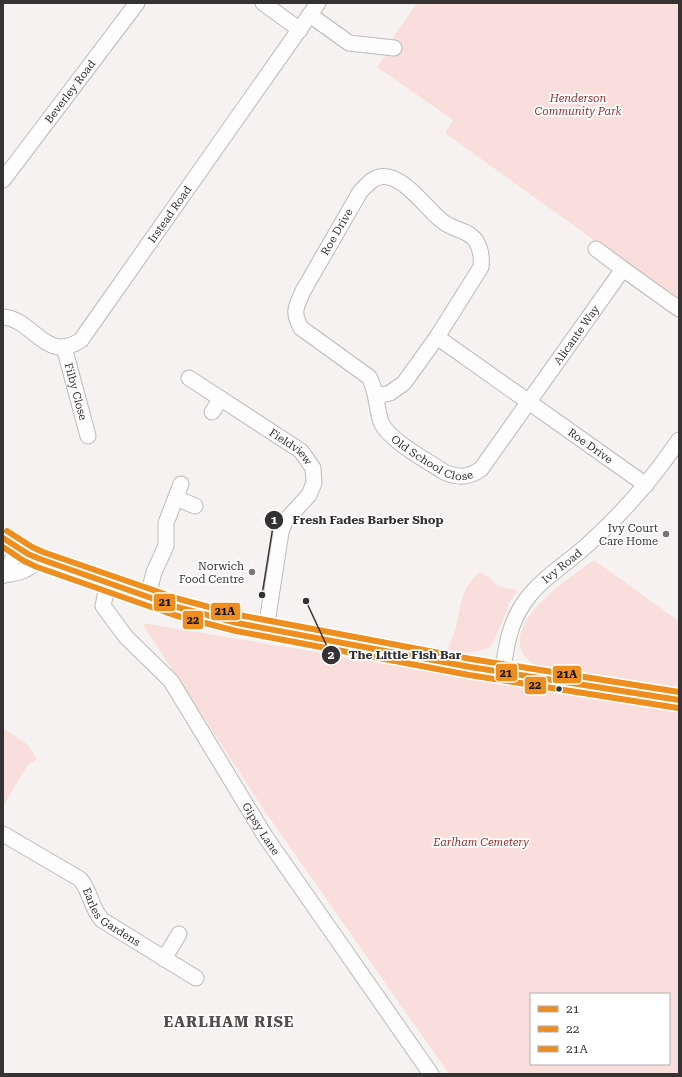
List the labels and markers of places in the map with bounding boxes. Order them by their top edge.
callout: Fresh Fades Barber Shop [264,508,452,532]
place label: Ivy Court Care Home [599,522,658,548]
marker: Ivy Court Care Home [661,529,671,539]
place label: Norwich Food Centre [179,560,244,586]
marker: Norwich Food Centre [247,567,257,577]
callout: The Little Fish Bar [321,643,469,667]
unlabelled marker [554,684,564,694]

